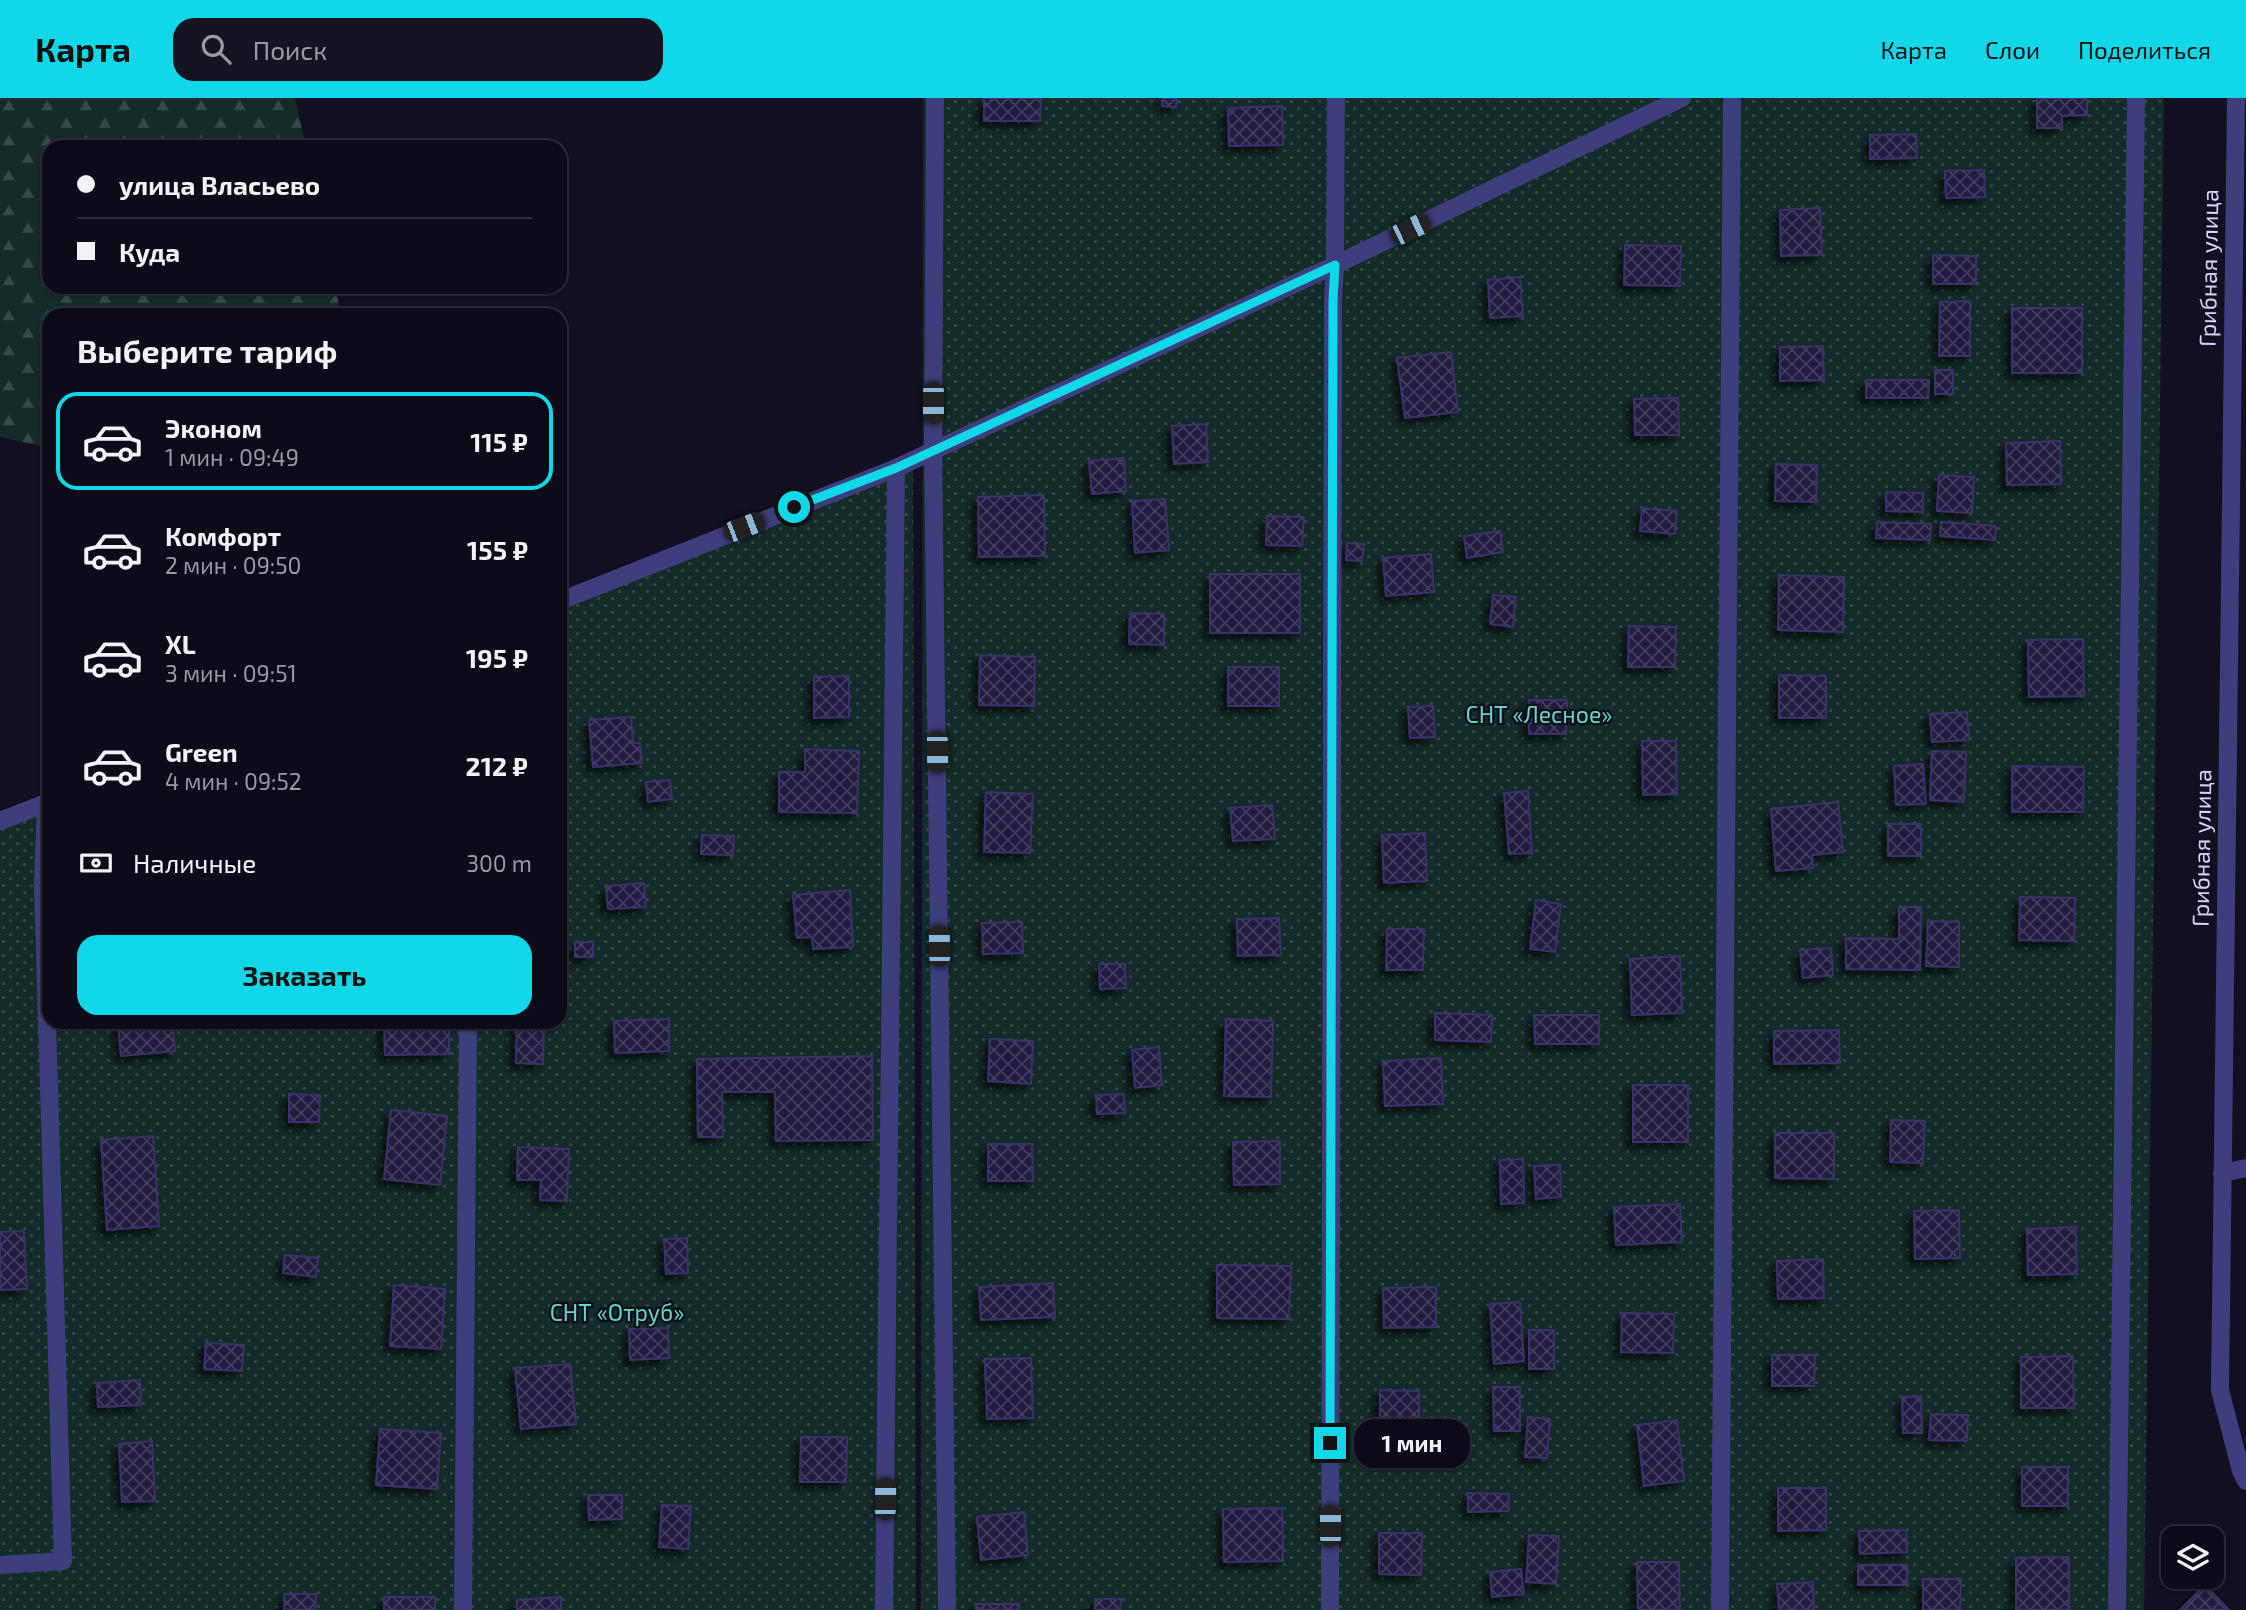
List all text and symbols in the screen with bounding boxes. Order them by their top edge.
search box [173,18,663,81]
text: Карта [35,29,131,69]
icon: search [197,30,235,68]
text: Поиск [253,34,327,65]
text: Карта [1880,35,1947,64]
text: Слои [1985,35,2040,64]
text: Поделиться [2078,35,2211,64]
text: улица Власьево [119,169,320,200]
street label: Грибная улица [2193,189,2224,347]
car [1387,210,1434,248]
text: Куда [119,236,180,267]
text: Выберите тариф [77,331,337,369]
car [923,382,944,424]
icon: car [81,410,144,473]
text: Эконом [165,412,262,443]
text: 115 ₽ [470,426,528,457]
text: 1 мин · 09:49 [165,443,299,471]
route start [778,491,810,523]
car [721,510,768,544]
icon: car [81,518,144,581]
text: Комфорт [165,520,281,551]
text: 155 ₽ [467,534,528,565]
text: 2 мин · 09:50 [165,551,301,579]
icon: car [81,626,144,689]
text: XL [165,628,196,659]
text: 195 ₽ [466,642,528,673]
text: 3 мин · 09:51 [165,659,297,687]
park label: СНТ «Лесное» [1466,700,1612,728]
car [927,731,948,773]
icon: car [81,734,144,797]
text: Green [165,736,238,767]
text: 212 ₽ [466,750,528,781]
text: 4 мин · 09:52 [165,767,302,795]
street label: Грибная улица [2186,769,2217,927]
icon: cash [77,844,115,882]
text: Наличные [133,847,256,878]
text: 300 m [466,849,532,877]
car [929,925,950,967]
button: Заказать [77,935,532,1015]
park label: СНТ «Отруб» [550,1298,684,1327]
callout: 1 мин [1354,1418,1470,1468]
route end [1314,1427,1346,1459]
text: 1 мин [1382,1429,1442,1457]
car [875,1478,896,1520]
car [1320,1505,1341,1547]
map controls [2161,1526,2224,1589]
button: layers [2161,1526,2224,1589]

